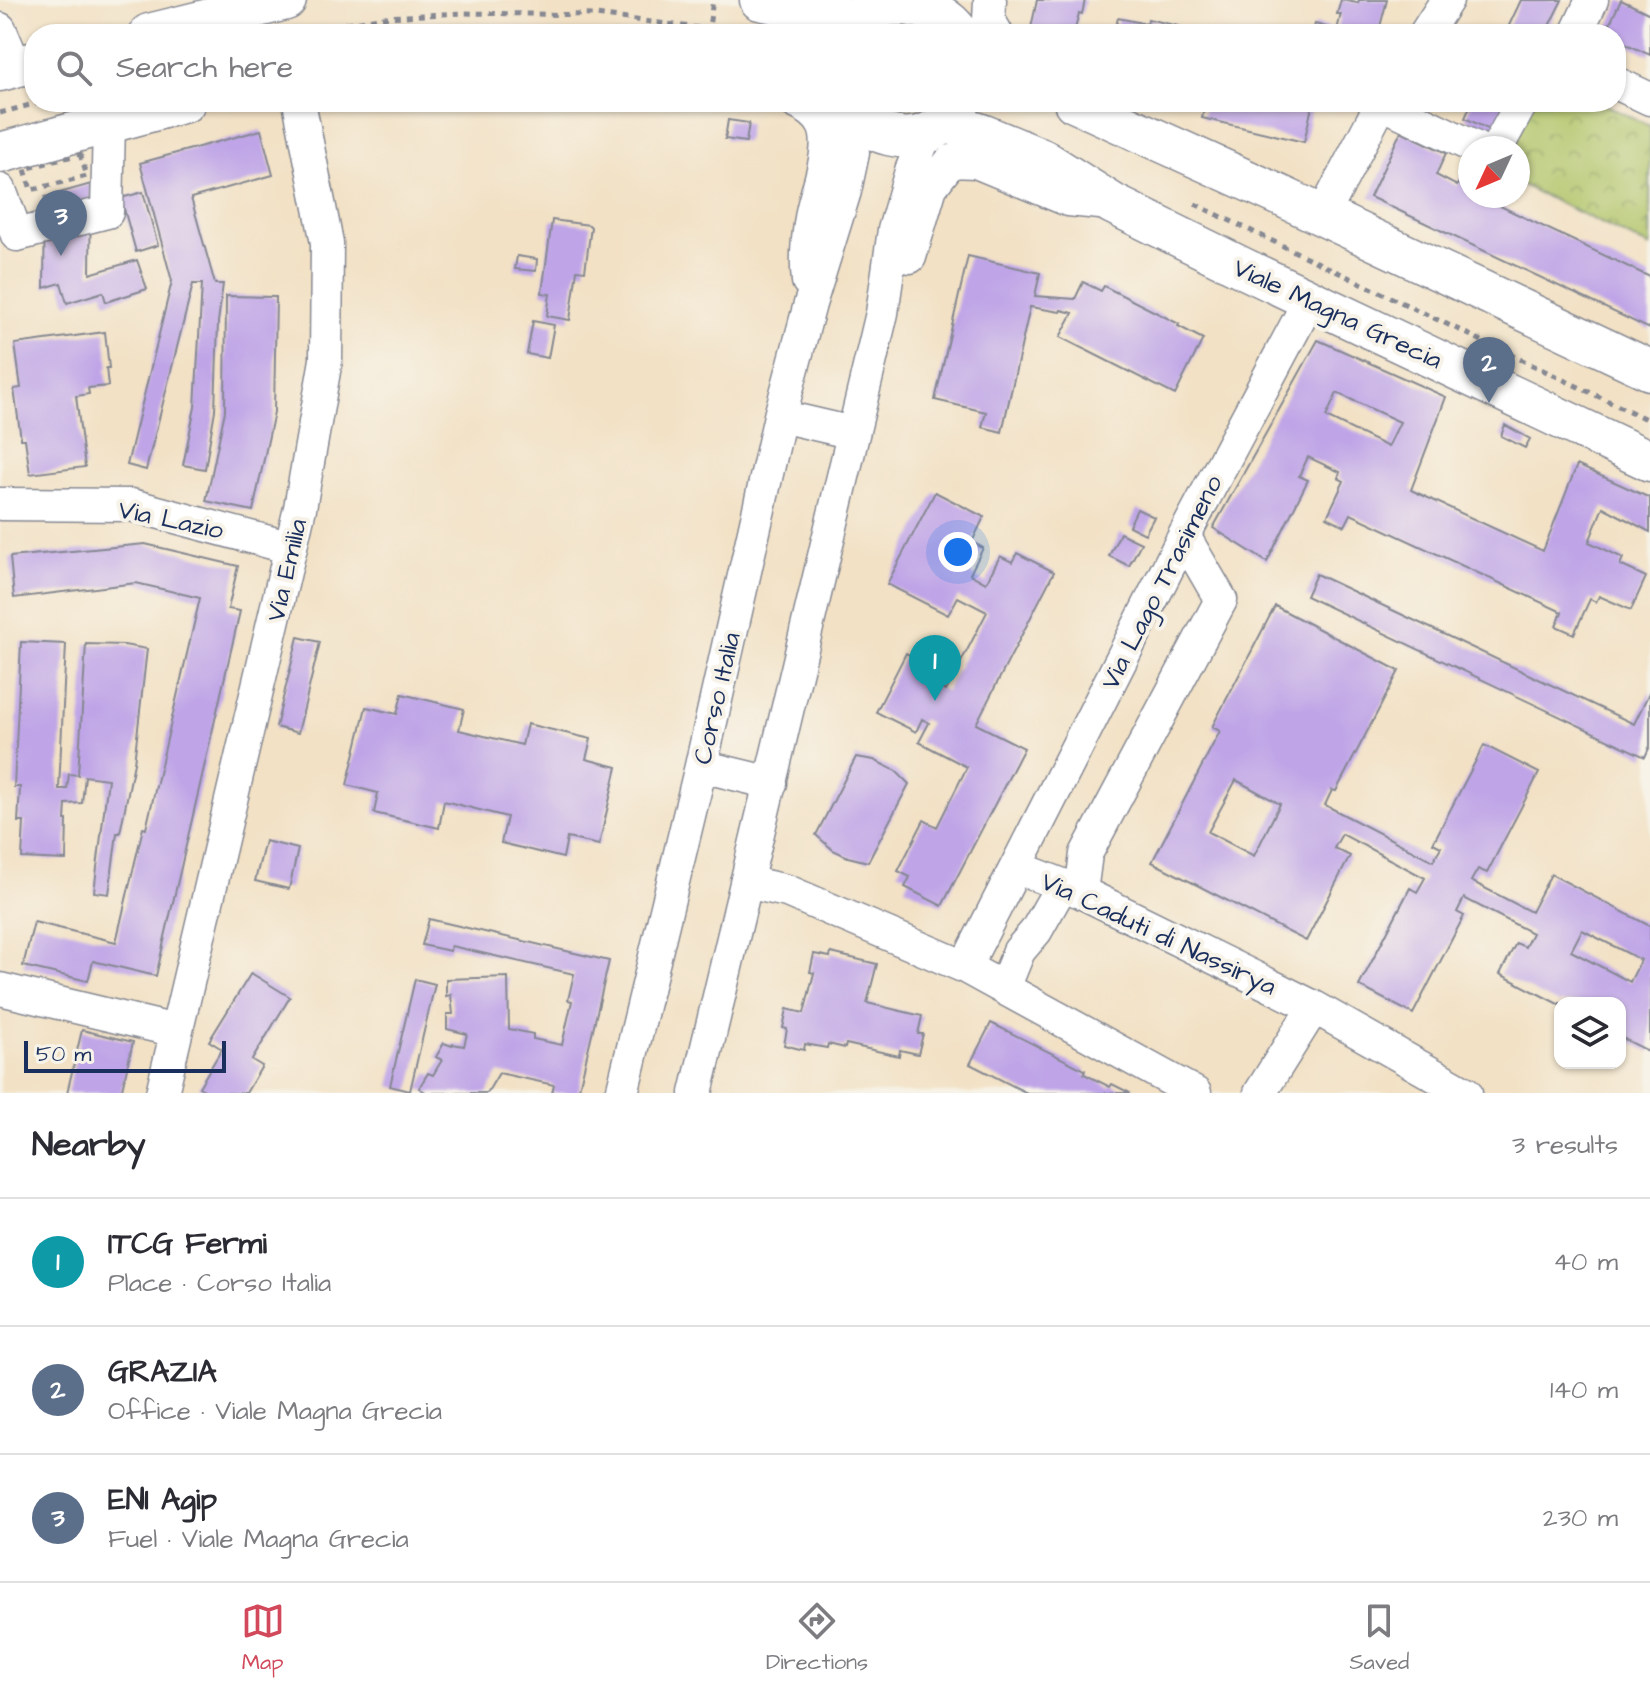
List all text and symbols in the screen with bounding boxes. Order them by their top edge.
search box [24,24,1626,112]
icon: search [52,46,96,90]
text: Search here [116,47,293,89]
north arrow [1458,136,1530,208]
pin: 3 [35,190,87,256]
street label: Viale Magna Grecia [1226,250,1448,380]
pin: 2 [1463,337,1515,403]
street label: Via Lago Trasimeno [1092,469,1234,697]
street label: Via Lazio [115,491,227,549]
street label: Via Emilia [258,515,316,625]
your location [938,532,978,572]
street label: Corso Italia [684,629,750,768]
pin: 1 [909,635,961,701]
street label: Via Caduti di Nassirya [1034,863,1282,1006]
map controls [1554,997,1626,1069]
button: layers [1554,997,1626,1069]
scale bar [24,1037,226,1073]
text: 50 m [36,1039,91,1070]
text: Nearby [32,1121,146,1169]
text: 3 results [1512,1127,1618,1163]
text: ITCG Fermi [108,1223,267,1265]
text: 1 [56,1244,60,1280]
text: 40 m [1553,1244,1618,1280]
text: Place · Corso Italia [108,1265,331,1301]
text: GRAZIA [108,1351,217,1393]
text: 2 [51,1372,65,1408]
text: 140 m [1550,1372,1618,1408]
text: Office · Viale Magna Grecia [108,1393,442,1429]
text: ENI Agip [108,1479,217,1521]
text: 3 [51,1500,65,1536]
text: 230 m [1543,1500,1618,1536]
text: Fuel · Viale Magna Grecia [108,1521,409,1557]
tab: Map [241,1599,285,1678]
tab: Directions [766,1599,868,1678]
tab: Saved [1349,1599,1409,1678]

